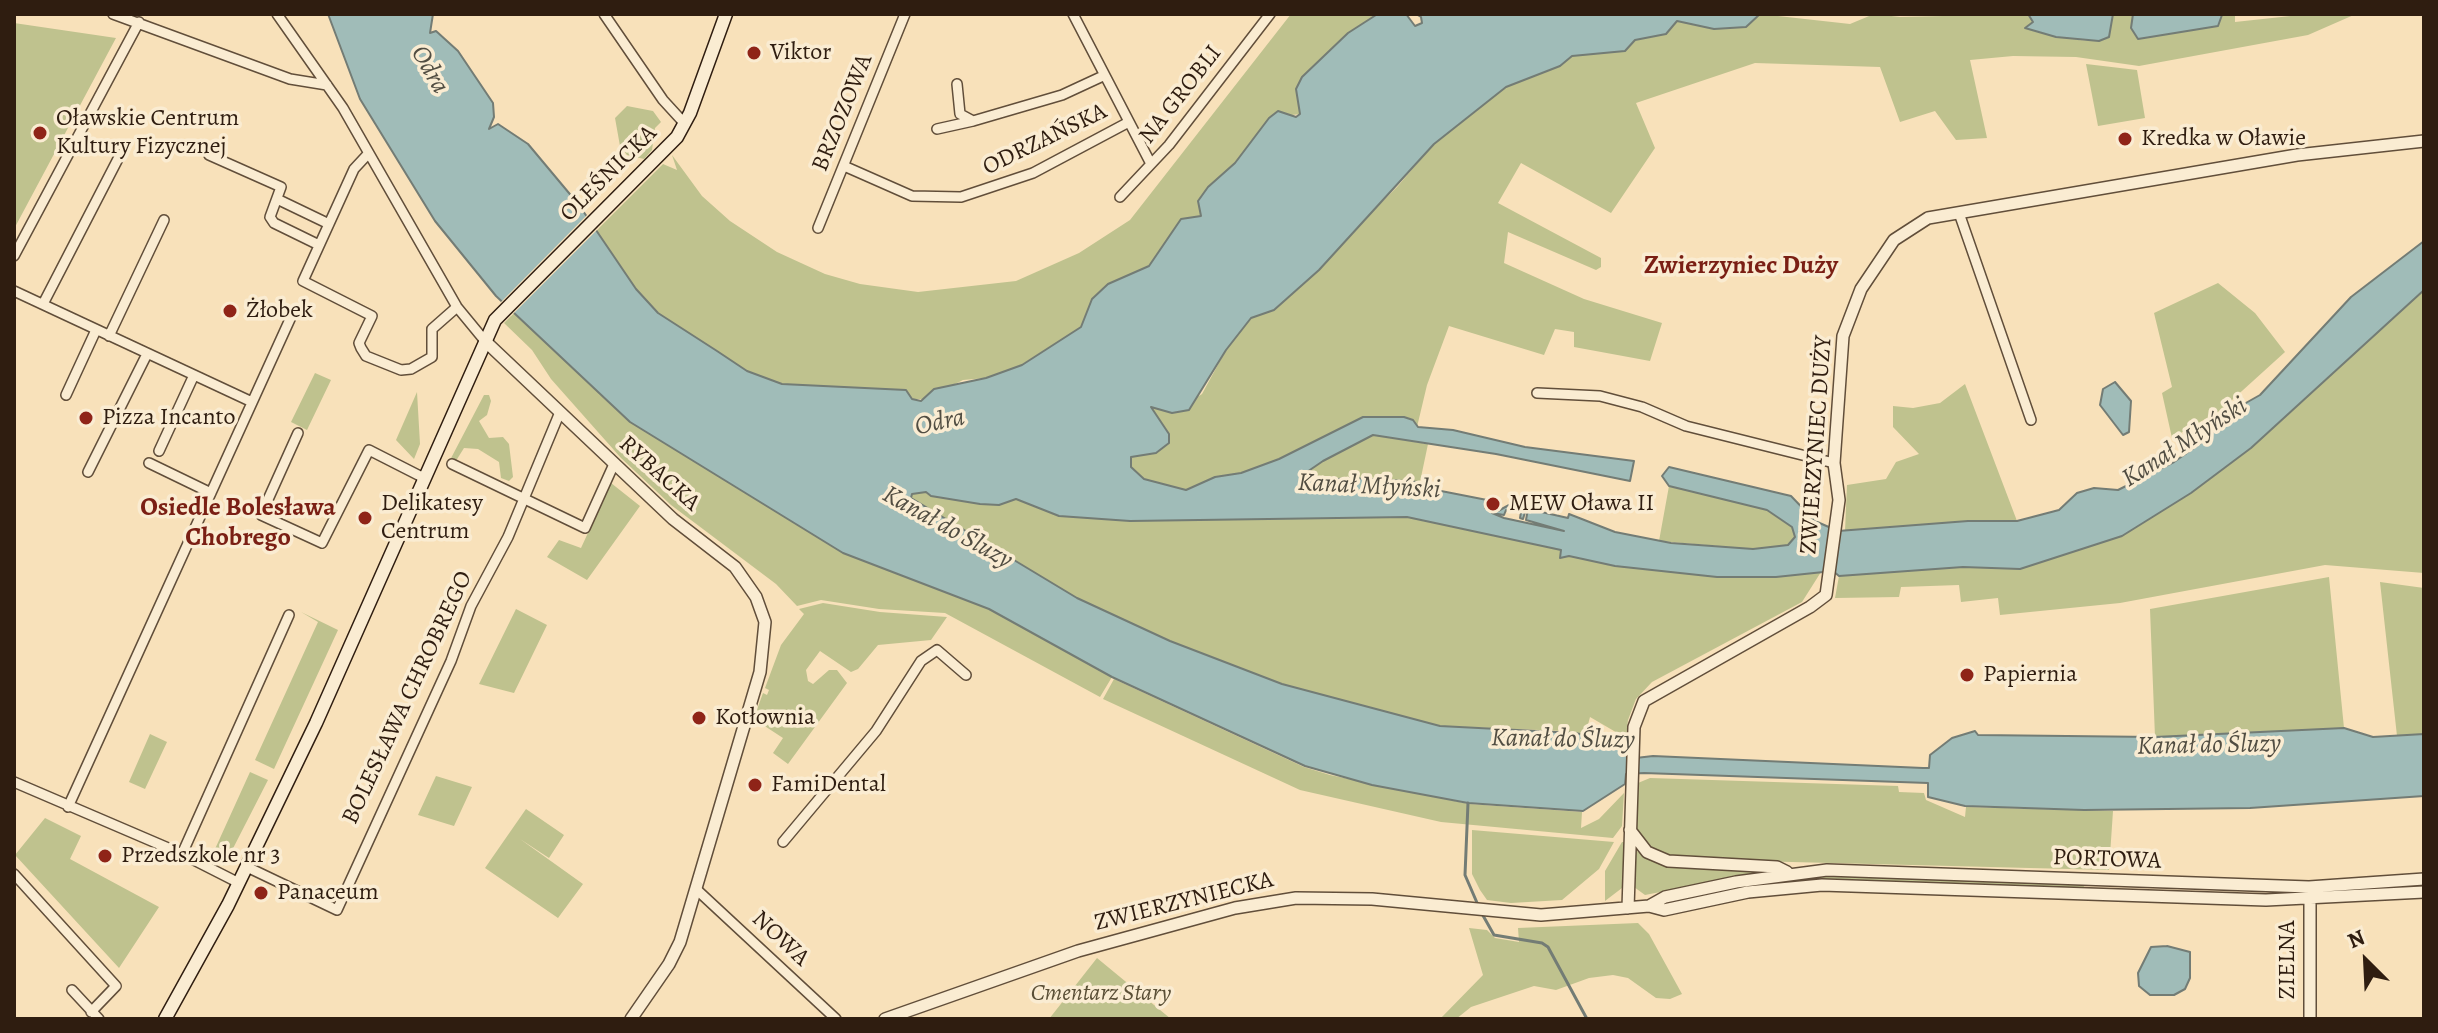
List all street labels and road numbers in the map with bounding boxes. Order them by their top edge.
street label: NA GROBLI [1133,40,1229,150]
street label: BRZOZOWA [806,50,880,176]
street label: ODRZAŃSKA [978,98,1112,182]
street label: OLEŚNICKA [555,120,663,228]
street label: ZWIERZYNIEC DUŻY [1795,335,1839,555]
street label: RYBACKA [612,430,706,518]
street label: BOLESŁAWA CHROBREGO [337,567,479,829]
street label: PORTOWA [2052,844,2162,876]
street label: ZWIERZYNIECKA [1092,866,1276,938]
street label: NOWA [745,905,815,973]
street label: ZIELNA [2274,920,2302,1000]

